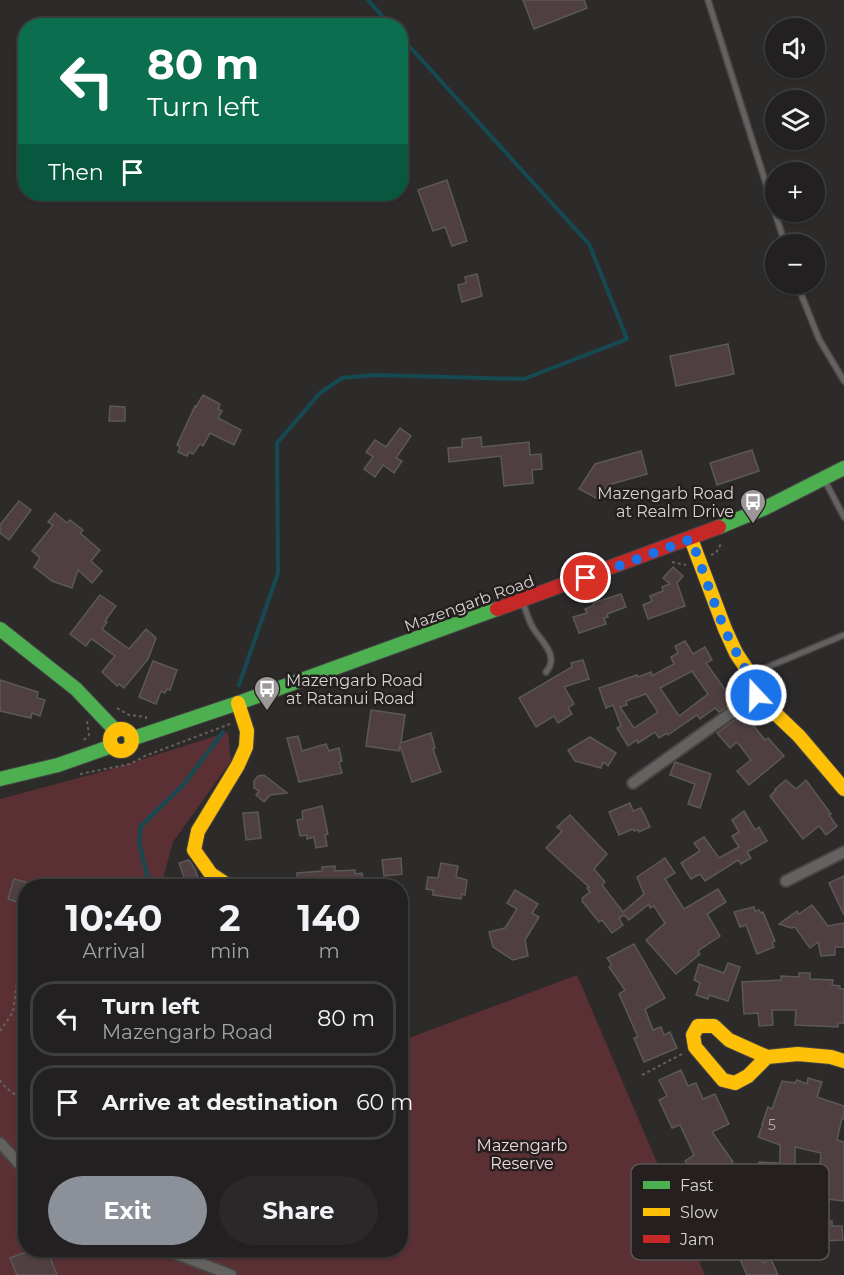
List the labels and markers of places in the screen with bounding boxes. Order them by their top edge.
place label: Mazengarb Road at Realm Drive [597,484,734,521]
bus stop icon: Mazengarb Road at Realm Drive [738,487,768,525]
pin [560,552,611,603]
place label: Mazengarb Road at Ratanui Road [286,671,423,708]
bus stop icon: Mazengarb Road at Ratanui Road [252,674,282,712]

